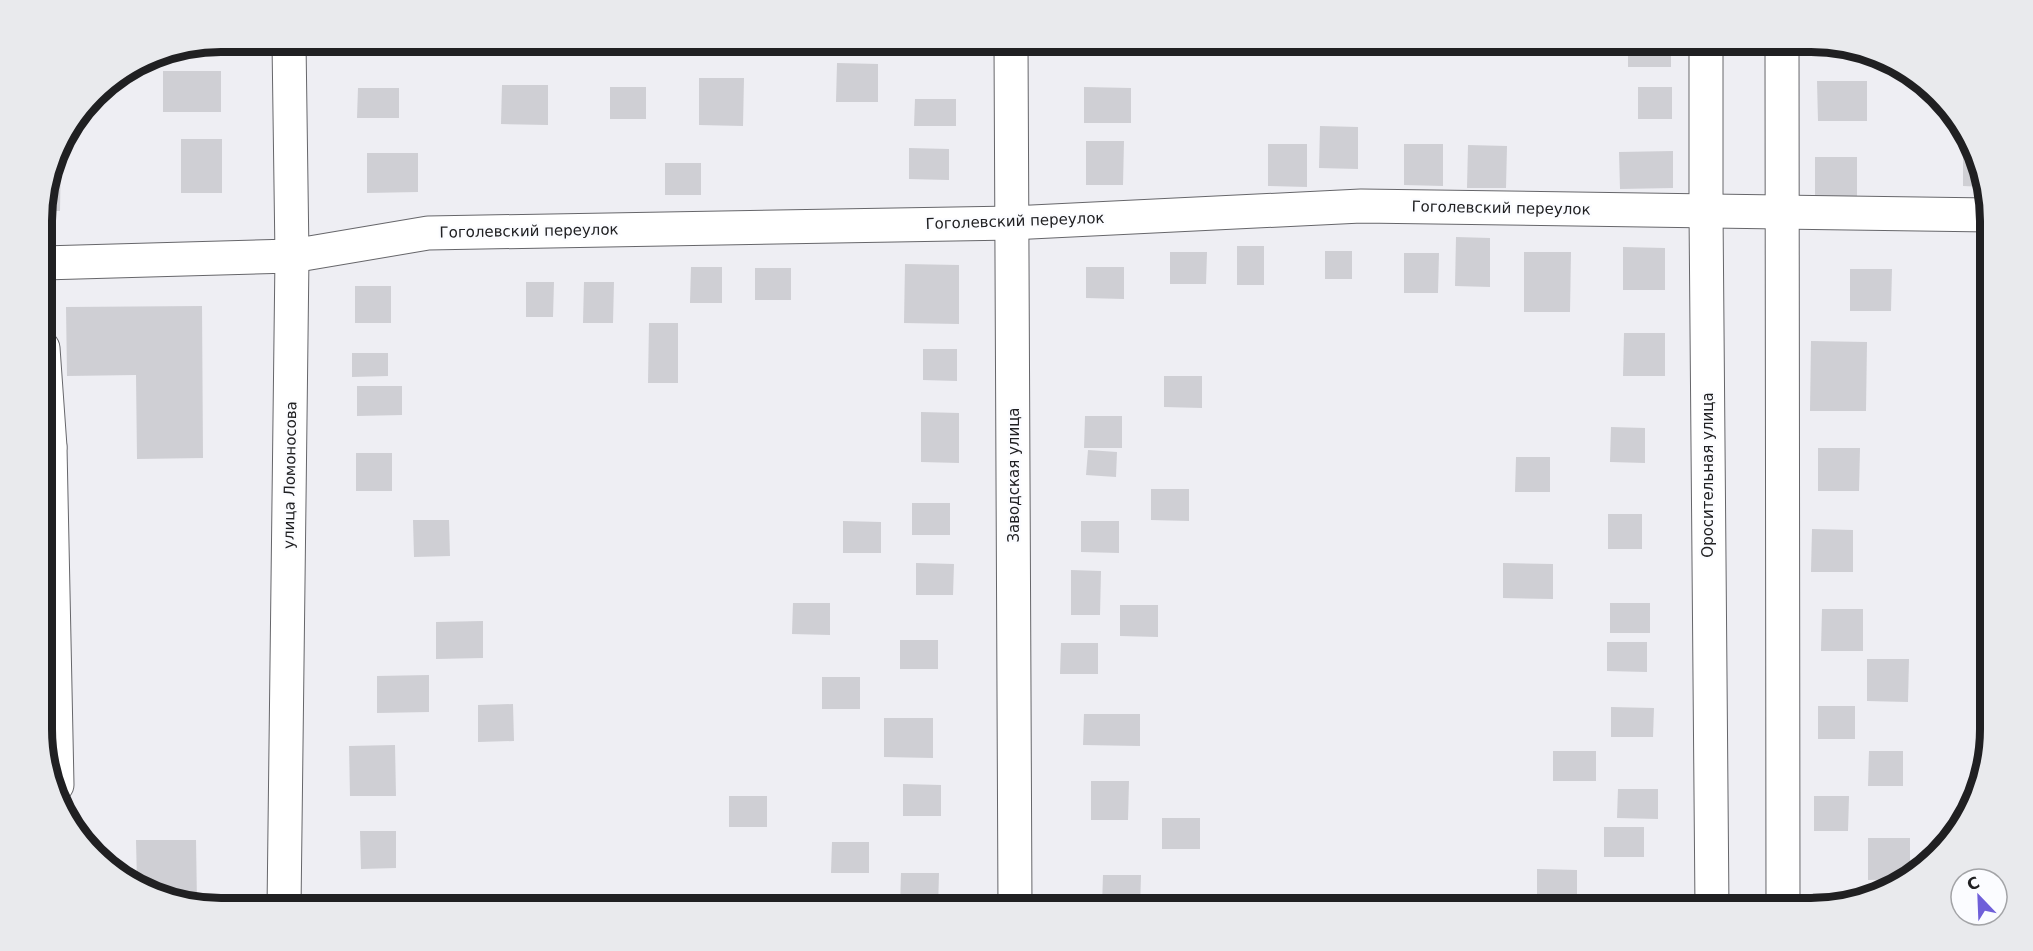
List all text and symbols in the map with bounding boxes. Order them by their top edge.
street label: Гоголевский переулок [1411,197,1591,219]
street label: Гоголевский переулок [925,209,1105,233]
street label: Гоголевский переулок [439,220,619,242]
street label: Оросительная улица [1699,392,1717,558]
street label: улица Ломоносова [280,401,300,549]
street label: Заводская улица [1005,407,1023,543]
north arrow [1949,867,2009,927]
text: С [1964,873,1982,895]

